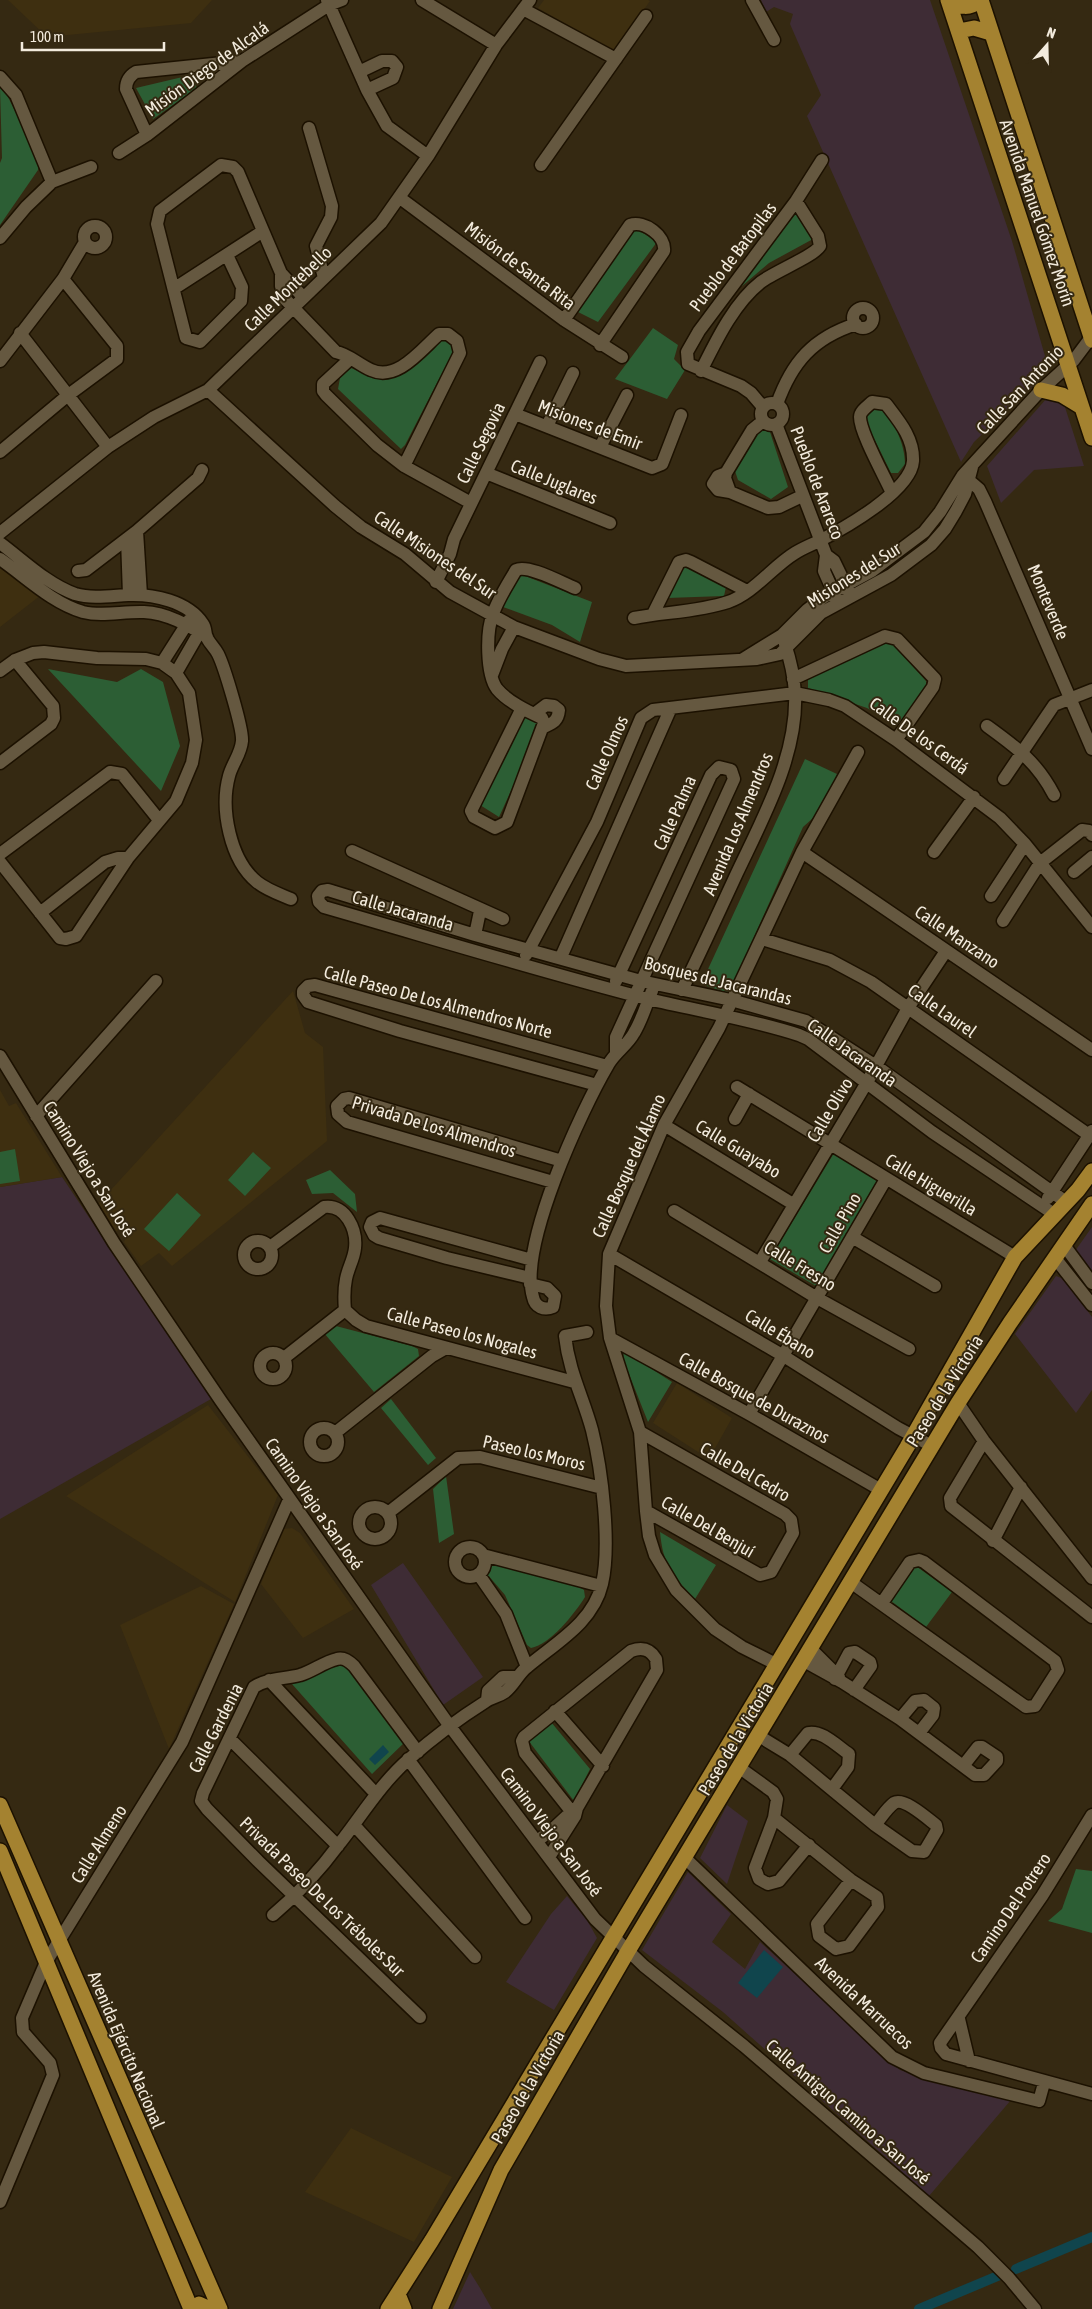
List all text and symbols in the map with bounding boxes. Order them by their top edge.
street label: Misión Diego de Alcalá [141,17,273,121]
scale bar [22,20,165,52]
north arrow [1022,20,1072,70]
text: N [1045,24,1058,42]
text: 100 m [30,28,64,45]
street label: Avenida Manuel Gómez Morín [996,117,1079,309]
street label: Pueblo de Batopilas [685,198,781,316]
street label: Misión de Santa Rita [461,217,580,314]
street label: Calle Montebello [240,242,336,336]
street label: Calle San Antonio [972,341,1067,439]
street label: Misiones de Emir [535,395,646,454]
street label: Calle Segovia [452,399,509,487]
street label: Pueblo de Arareco [786,423,849,542]
street label: Calle Juglares [508,455,601,508]
street label: Calle Misiones del Sur [370,506,501,604]
street label: Misiones del Sur [803,537,905,612]
street label: Monteverde [1023,561,1074,643]
street label: Calle De los Cerdá [866,693,973,779]
street label: Calle Olmos [581,712,632,793]
street label: Avenida Los Almendros [698,749,777,898]
street label: Calle Palma [649,772,700,853]
street label: Calle Jacaranda [350,886,456,935]
street label: Calle Manzano [911,901,1004,973]
street label: Bosques de Jacarandas [642,952,794,1009]
street label: Calle Paseo De Los Almendros Norte [322,961,555,1042]
street label: Calle Laurel [904,979,981,1042]
street label: Calle Jacaranda [803,1014,901,1091]
street label: Calle Olivo [802,1074,857,1146]
street label: Calle Bosque del Álamo [587,1091,670,1241]
street label: Privada De Los Almendros [350,1092,519,1161]
street label: Camino Viejo a San José [39,1097,140,1241]
street label: Calle Guayabo [692,1115,785,1182]
street label: Calle Higuerilla [882,1149,981,1220]
street label: Calle Pino [814,1189,865,1257]
street label: Calle Fresno [760,1236,840,1295]
street label: Calle Paseo los Nogales [385,1302,539,1363]
street label: Calle Ébano [741,1304,819,1363]
street label: Paseo de la Victoria [902,1331,987,1451]
street label: Calle Bosque de Duraznos [675,1347,833,1448]
street label: Paseo los Moros [481,1431,587,1475]
street label: Camino Viejo a San José [261,1434,368,1574]
street label: Calle Del Cedro [697,1437,794,1506]
street label: Calle Del Benjuí [658,1491,759,1562]
street label: Paseo de la Victoria [694,1679,778,1799]
street label: Calle Gardenia [184,1680,247,1776]
street label: Camino Viejo a San José [496,1763,607,1900]
street label: Calle Almeno [66,1801,131,1887]
street label: Privada Paseo De Los Tréboles Sur [236,1812,410,1981]
street label: Camino Del Potrero [966,1849,1055,1967]
street label: Avenida Marruecos [811,1952,917,2053]
street label: Avenida Ejército Nacional [84,1968,169,2132]
street label: Paseo de la Victoria [487,2026,569,2147]
street label: Calle Antiguo Camino a San José [762,2035,935,2189]

